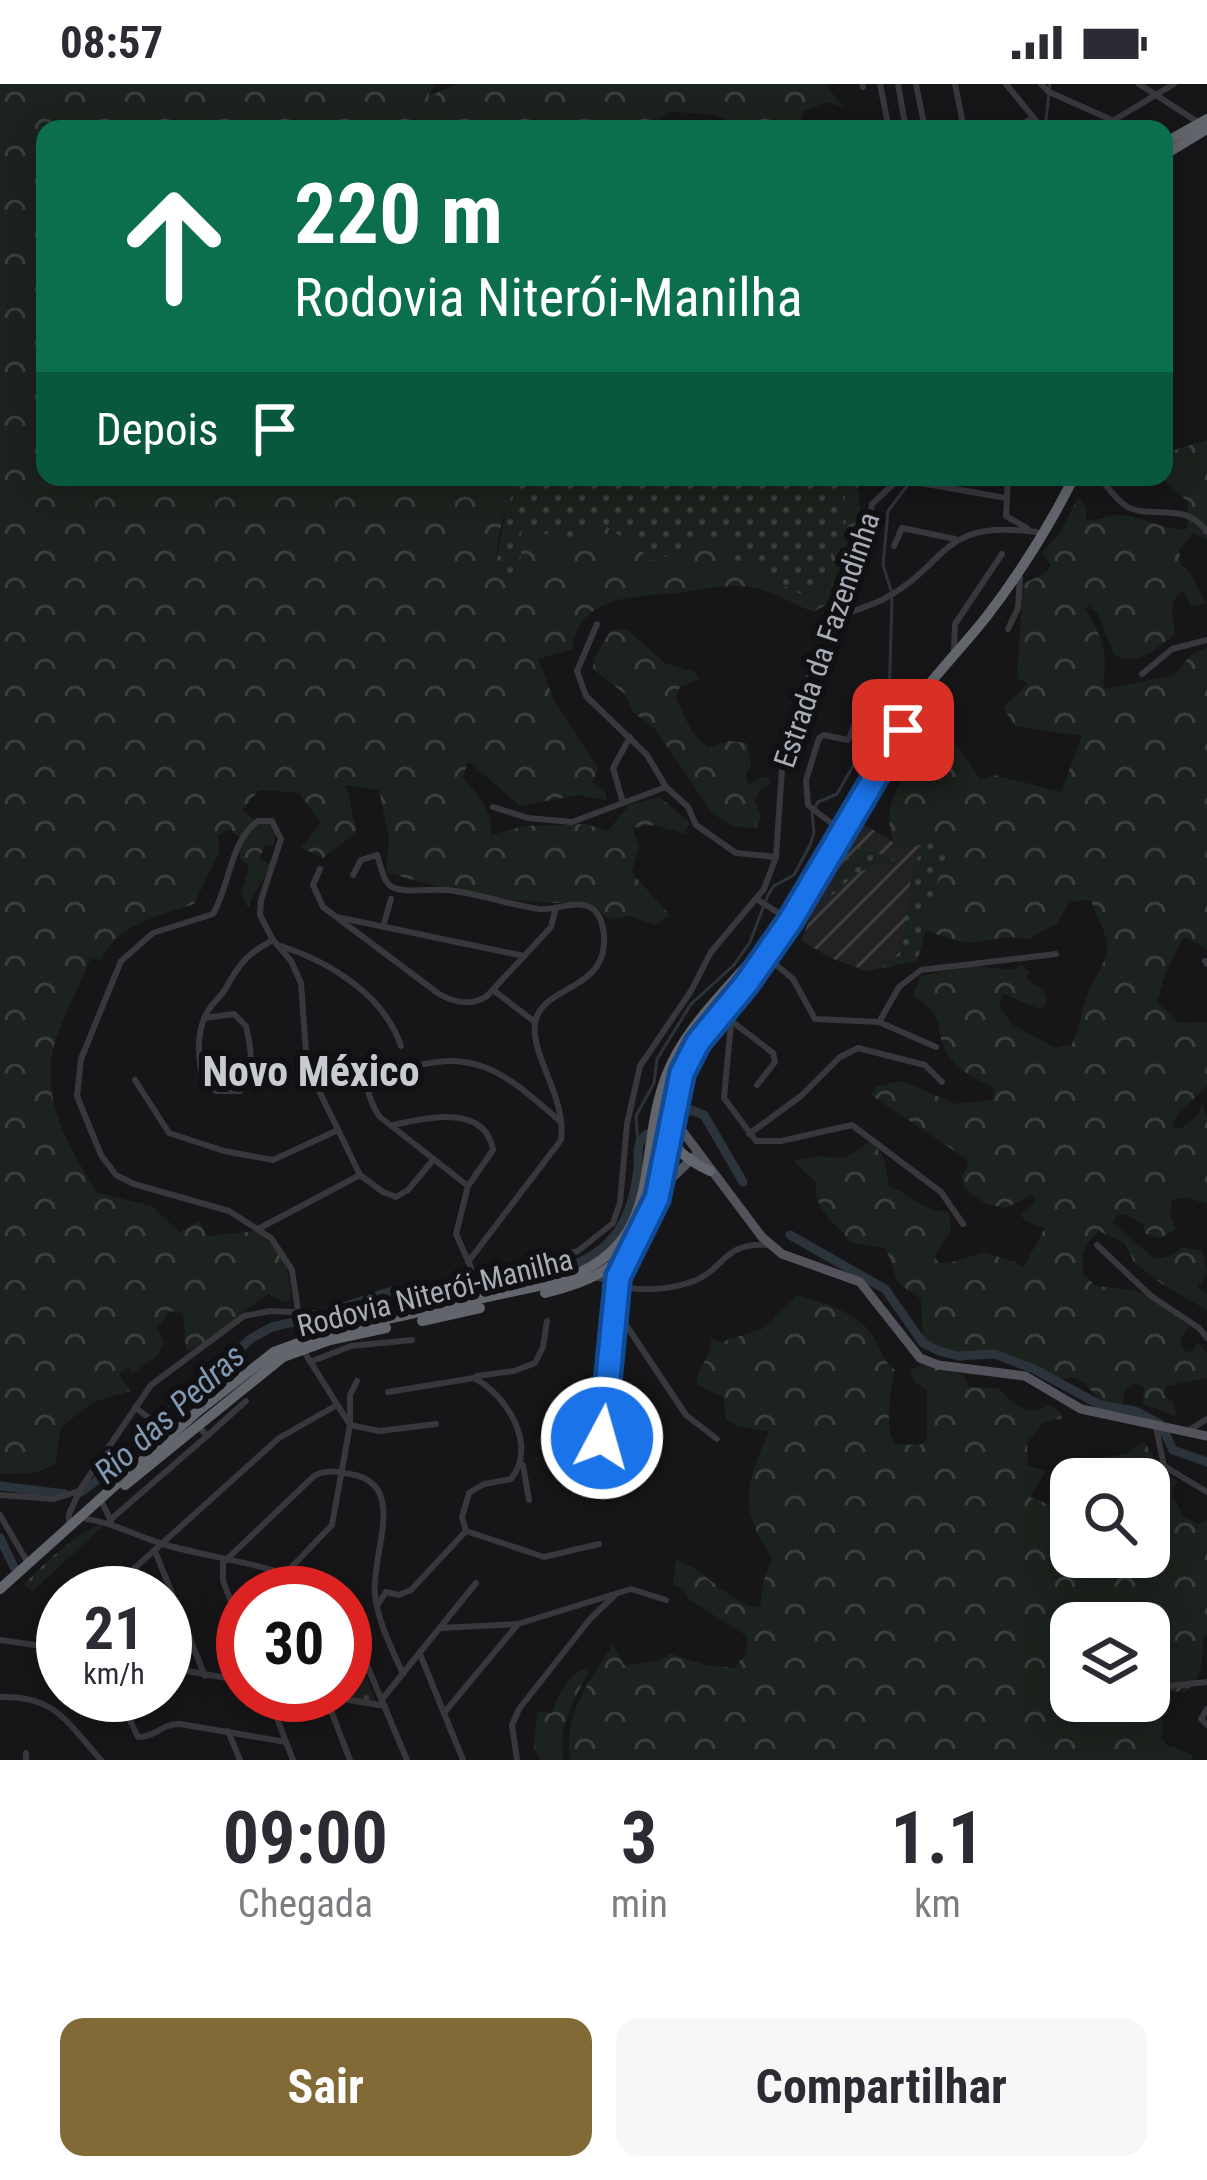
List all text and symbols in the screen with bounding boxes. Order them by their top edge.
text: 08:57 [60,16,163,69]
text: 220 m [294,165,503,264]
icon: ahead [96,168,252,324]
text: Rodovia Niterói-Manilha [294,266,803,329]
icon: arrive [242,396,308,462]
text: Depois [96,403,218,456]
street label: Estrada da Fazendinha [766,508,887,772]
pin [852,679,954,781]
icon: arrive [870,697,936,763]
district label: Novo México [202,1047,420,1096]
street label: Rodovia Niterói-Manilha [294,1241,576,1344]
water label: Rio das Pedras [86,1336,252,1491]
position arrow [539,1375,665,1501]
map controls [1050,1458,1170,1722]
button: search [1050,1458,1170,1578]
speed limit sign: 30 [216,1566,372,1722]
text: 21 [84,1593,144,1664]
button: layers [1050,1602,1170,1722]
text: km/h [83,1656,145,1691]
text: 09:00 [223,1796,388,1881]
text: 3 [621,1796,657,1881]
text: 1.1 [891,1796,984,1881]
text: Chegada [238,1881,373,1927]
text: min [611,1881,668,1927]
text: km [914,1881,961,1927]
button: Sair [60,2018,592,2156]
button: Compartilhar [616,2018,1147,2156]

